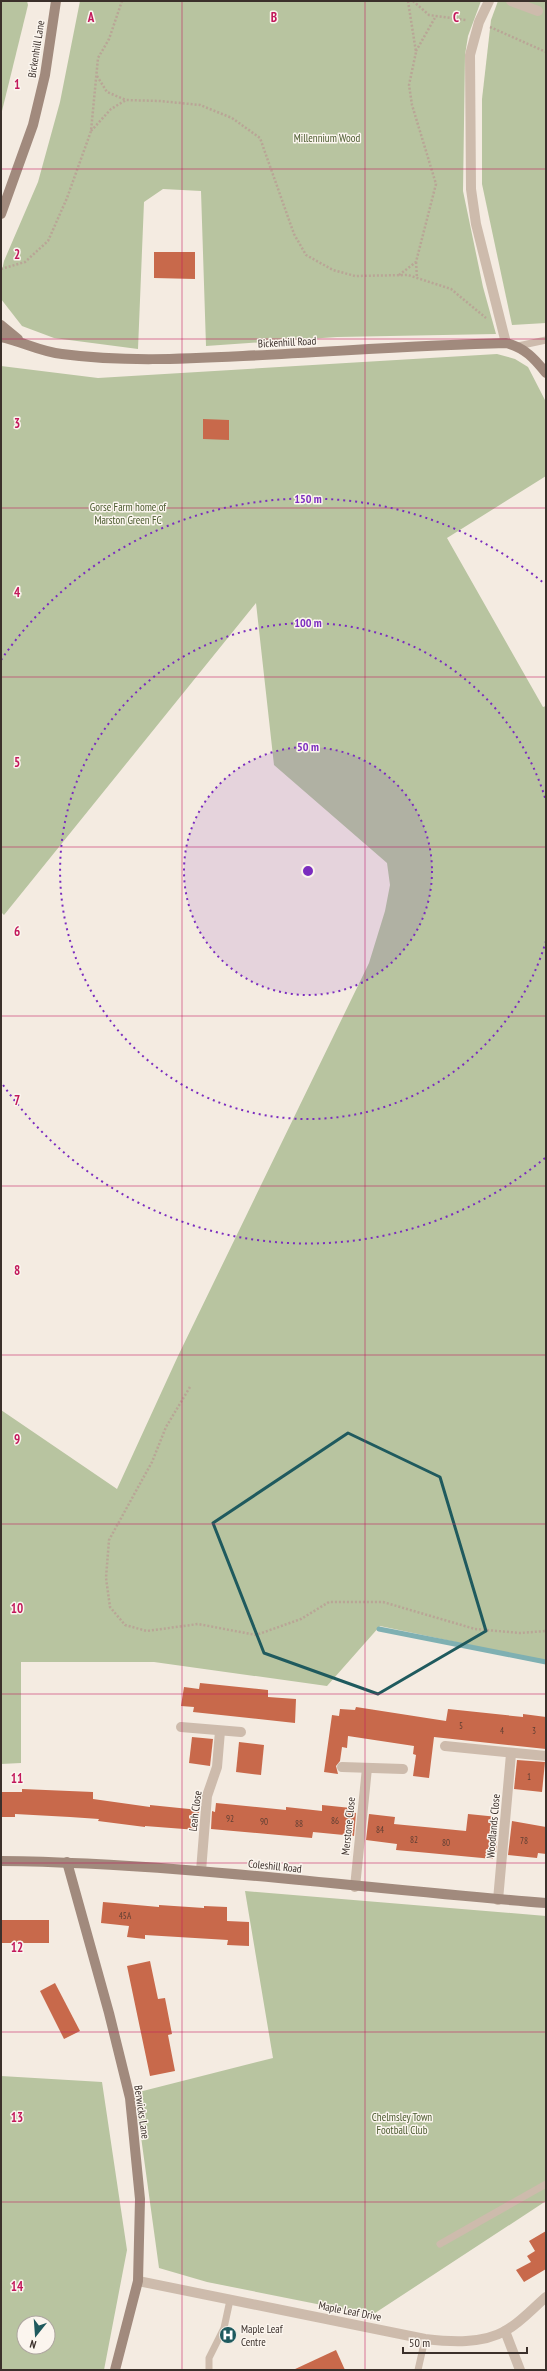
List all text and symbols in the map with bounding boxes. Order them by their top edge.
text: A [87,9,95,26]
text: B [271,9,277,26]
text: C [453,9,459,26]
street label: Bickenhill Lane [25,19,48,79]
text: 1 [14,76,20,93]
park label: Millennium Wood [294,131,360,145]
text: 2 [14,246,20,263]
street label: Bickenhill Road [257,333,317,351]
text: 3 [14,415,20,432]
text: 150 m [294,491,322,506]
park label: Gorse Farm home of Marston Green FC [90,500,167,527]
text: 4 [14,584,21,601]
text: 100 m [294,615,322,630]
text: 50 m [297,739,319,754]
text: 5 [14,754,20,771]
centre of rings [301,864,315,878]
text: 6 [14,923,20,940]
text: 7 [14,1092,20,1109]
text: 8 [14,1262,20,1279]
text: 9 [14,1431,20,1448]
text: 10 [11,1600,23,1617]
house number: 5 [459,1720,463,1731]
house number: 4 [500,1725,504,1736]
house number: 3 [532,1725,536,1736]
text: 11 [11,1770,23,1787]
house number: 1 [527,1771,531,1782]
street label: Leah Close [186,1789,204,1832]
street label: Woodlands Close [483,1793,503,1859]
street label: Merstone Close [338,1796,358,1856]
house number: 92 [226,1813,234,1824]
house number: 86 [331,1815,339,1826]
house number: 90 [260,1816,268,1827]
house number: 88 [295,1818,303,1829]
house number: 84 [376,1824,384,1835]
house number: 82 [410,1834,418,1845]
house number: 78 [520,1835,528,1846]
house number: 80 [442,1837,450,1848]
street label: Coleshill Road [248,1856,303,1876]
house number: 45A [119,1910,132,1921]
text: 12 [11,1939,23,1956]
street label: Berwicks Lane [131,2084,153,2140]
text: 13 [11,2109,23,2126]
park label: Chelmsley Town Football Club [372,2110,432,2137]
text: 14 [11,2278,24,2295]
street label: Maple Leaf Drive [317,2298,383,2324]
north arrow [16,2315,56,2355]
place label: Maple Leaf Centre [241,2322,284,2349]
hospital icon: Maple Leaf Centre [218,2325,238,2345]
scale bar [403,2329,527,2355]
text: 50 m [409,2335,430,2350]
text: N [28,2337,38,2352]

